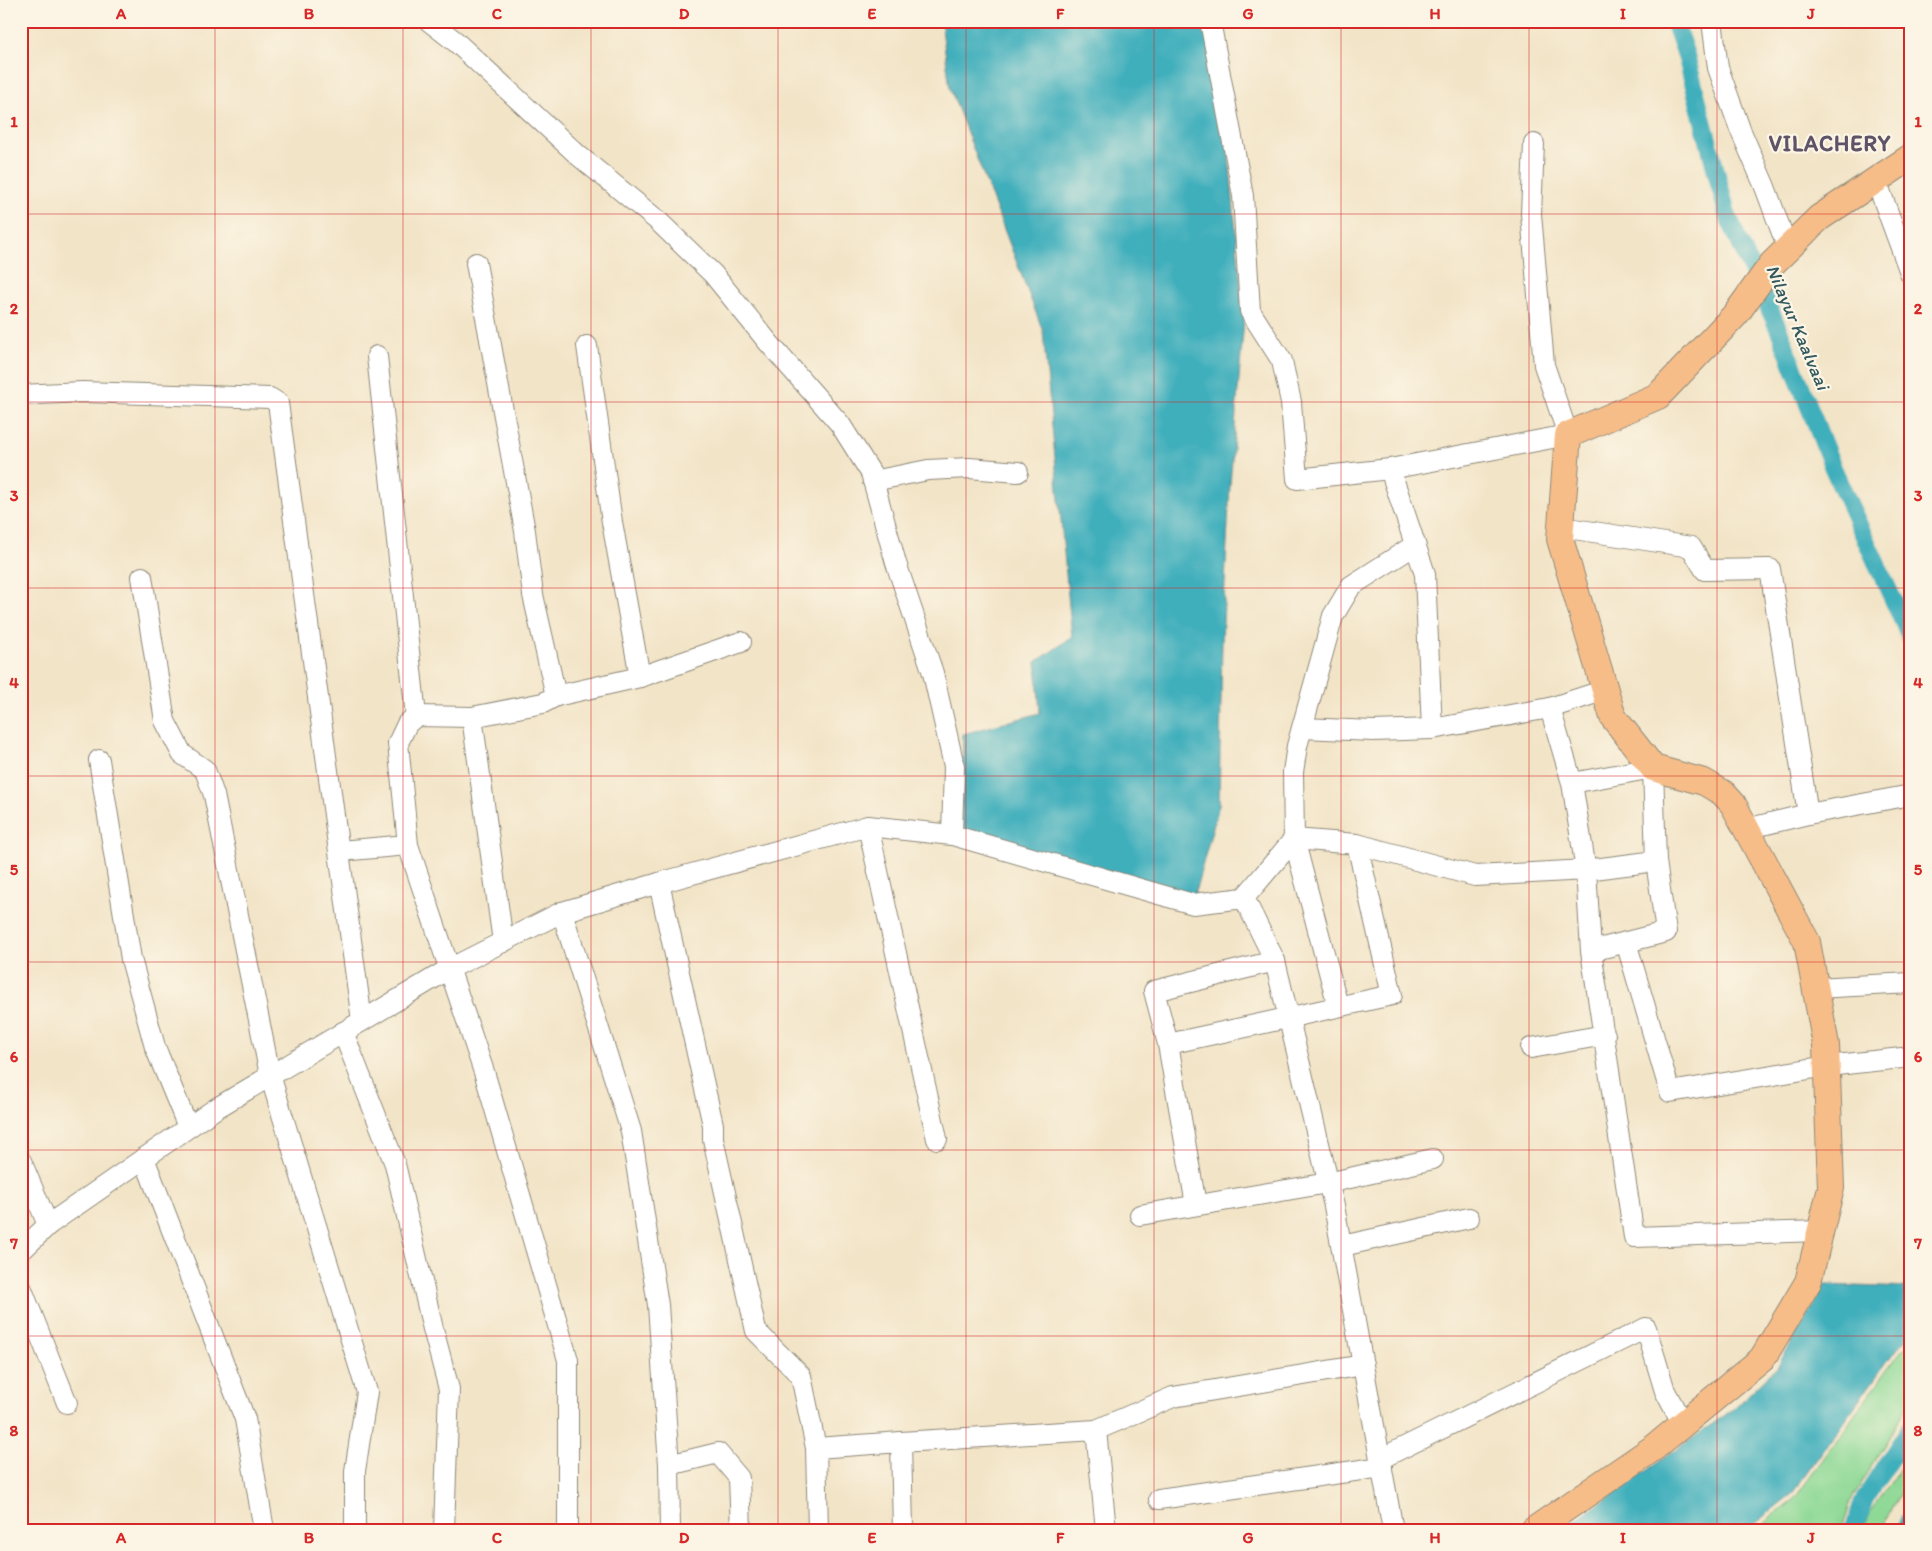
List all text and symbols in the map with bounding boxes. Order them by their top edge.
text: A [115,4,127,23]
text: B [304,4,315,23]
text: C [492,4,503,23]
text: D [679,4,690,23]
text: E [868,4,877,23]
text: F [1056,4,1065,23]
text: G [1242,4,1254,23]
text: H [1429,4,1441,23]
text: I [1620,4,1626,23]
text: J [1806,4,1815,23]
text: 1 [10,112,18,131]
text: 1 [1914,112,1922,131]
district label: VILACHERY [1769,130,1891,157]
water label: Nilayur Kaalvaai [1761,261,1836,395]
text: 2 [10,299,19,318]
text: 2 [1914,299,1923,318]
text: 3 [10,486,19,505]
text: 3 [1914,486,1923,505]
text: 4 [9,673,19,692]
text: 4 [1913,673,1923,692]
text: 5 [10,860,19,879]
text: 5 [1914,860,1923,879]
text: 6 [10,1047,19,1066]
text: 6 [1914,1047,1923,1066]
text: 7 [9,1234,18,1253]
text: 7 [1913,1234,1922,1253]
text: 8 [10,1421,19,1440]
text: 8 [1914,1421,1923,1440]
text: A [115,1528,127,1547]
text: B [304,1528,315,1547]
text: C [492,1528,503,1547]
text: D [679,1528,690,1547]
text: E [868,1528,877,1547]
text: F [1056,1528,1065,1547]
text: G [1242,1528,1254,1547]
text: H [1429,1528,1441,1547]
text: I [1620,1528,1626,1547]
text: J [1806,1528,1815,1547]

